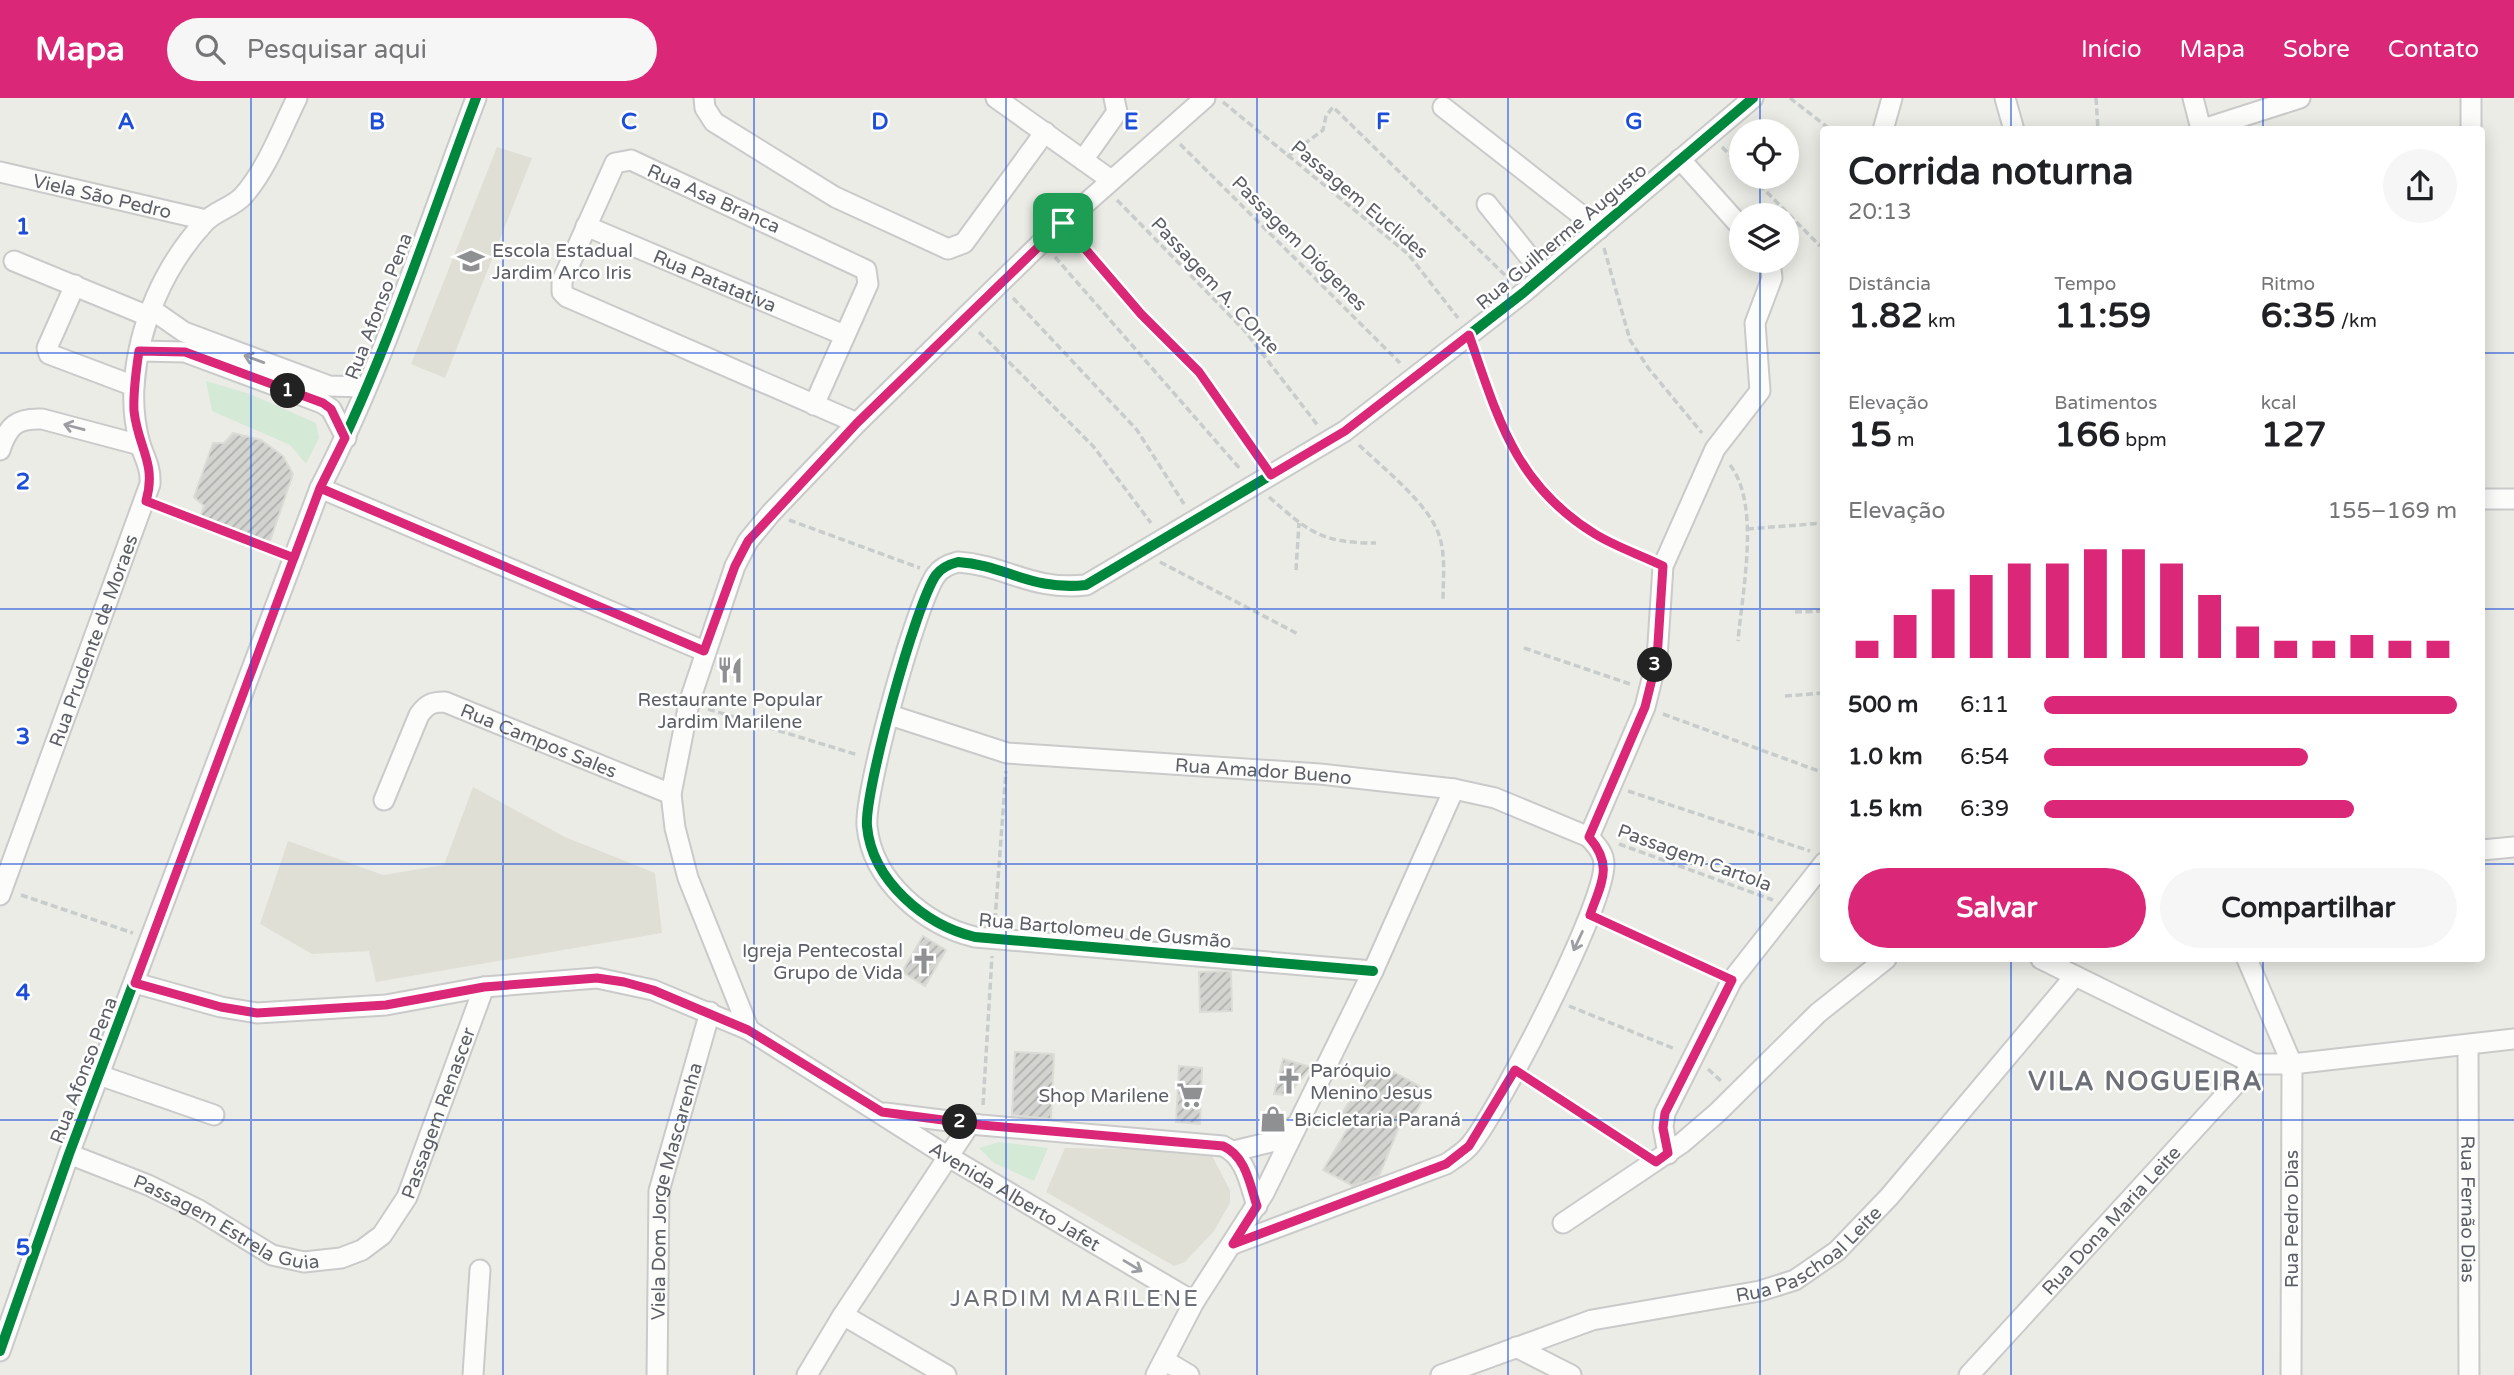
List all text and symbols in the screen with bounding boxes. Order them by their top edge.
search box [167,18,657,81]
text: Mapa [35,30,125,69]
icon: search [191,30,229,68]
text: Pesquisar aqui [247,34,427,65]
text: Início [2081,35,2142,64]
text: Mapa [2180,35,2245,64]
text: Sobre [2283,35,2350,64]
text: Contato [2388,35,2479,64]
text: A [117,108,135,136]
text: B [369,108,385,136]
text: C [621,108,637,136]
text: D [871,108,889,136]
text: E [1124,108,1138,136]
text: F [1376,108,1390,136]
text: G [1625,108,1643,136]
map controls [1729,119,1799,273]
button: locate [1729,119,1799,189]
street label: Passagem Euclides [1286,136,1432,263]
text: Corrida noturna [1848,149,2134,195]
button: share [2383,149,2457,223]
street label: Rua Guilherme Augusto [1472,159,1651,314]
street label: Rua Asa Branca [644,160,783,238]
street label: Viela São Pedro [31,170,174,224]
street label: Passagem Diógenes [1227,172,1371,316]
pin [1033,193,1093,253]
text: 20:13 [1848,198,1912,226]
button: layers [1729,203,1799,273]
icon: arrive [1044,204,1082,242]
text: 1 [16,213,30,241]
street label: Passagem A. COnte [1146,213,1284,358]
street label: Rua Afonso Pena [341,230,417,383]
place label: Escola Estadual Jardim Arco Iris [492,240,633,284]
school or university icon: Escola Estadual Jardim Arco Iris [456,246,486,276]
street label: Rua Patatativa [650,246,779,317]
text: Distância [1848,273,1931,295]
text: Tempo [2054,273,2116,295]
text: Ritmo [2261,273,2315,295]
text: 1.82 [1848,295,1923,337]
text: 11:59 [2054,295,2151,337]
text: 6:35 [2261,295,2336,337]
text: km [1923,310,1956,332]
text: /km [2336,310,2377,332]
one-way arrow [244,351,266,364]
pin: 1 [270,374,306,408]
text: 1 [282,379,293,401]
text: Elevação [1848,392,1929,414]
text: Batimentos [2054,392,2157,414]
text: kcal [2261,392,2296,414]
text: 15 [1848,414,1892,456]
text: 166 [2054,414,2120,456]
text: 127 [2261,414,2327,456]
one-way arrow [63,420,85,433]
text: m [1892,429,1914,451]
text: bpm [2120,429,2167,451]
text: 2 [16,468,30,496]
text: Elevação [1848,497,1945,525]
text: 155–169 m [2328,497,2457,525]
street label: Rua Prudente de Moraes [45,532,143,750]
pin: 3 [1638,648,1672,682]
text: 3 [1649,653,1660,675]
restaurant icon: Restaurante Popular Jardim Marilene [715,655,745,685]
place label: Restaurante Popular Jardim Marilene [637,689,823,733]
text: 500 m [1848,691,1918,719]
text: 6:11 [1960,691,2009,719]
street label: Rua Campos Sales [457,700,620,783]
text: 3 [16,723,30,751]
text: 1.0 km [1848,743,1923,771]
text: 6:54 [1960,743,2009,771]
street label: Rua Amador Bueno [1174,754,1353,789]
text: 1.5 km [1848,795,1923,823]
text: 6:39 [1960,795,2009,823]
street label: Passagem Cartola [1615,820,1775,896]
button: Salvar [1848,868,2146,948]
button: Compartilhar [2160,868,2457,948]
street label: Rua Bartolomeu de Gusmão [977,909,1232,953]
one-way arrow [1571,929,1584,951]
place label: Igreja Pentecostal Grupo de Vida [742,940,903,984]
church icon: Igreja Pentecostal Grupo de Vida [909,946,939,976]
text: 4 [16,979,31,1007]
street label: Rua Afonso Pena [46,994,122,1147]
street label: Passagem Renascer [397,1024,481,1202]
street label: Viela Dom Jorge Mascarenha [648,1060,707,1320]
place label: Paróquio Menino Jesus [1310,1060,1433,1104]
church icon: Paróquio Menino Jesus [1274,1066,1304,1096]
district label: VILA NOGUEIRA [2028,1066,2264,1097]
supermarket icon: Shop Marilene [1175,1080,1205,1110]
place label: Shop Marilene [1039,1085,1169,1107]
pin: 2 [942,1104,978,1140]
shop icon: Bicicletaria Paraná [1258,1104,1288,1134]
place label: Bicicletaria Paraná [1294,1109,1461,1131]
text: 2 [954,1110,965,1132]
street label: Rua Fernão Dias [2456,1135,2479,1283]
street label: Avenida Alberto Jafet [925,1138,1104,1256]
street label: Rua Dona Maria Leite [2038,1142,2185,1300]
street label: Rua Pedro Dias [2281,1150,2303,1288]
street label: Passagem Estrela Guia [130,1170,320,1274]
street label: Rua Paschoal Leite [1734,1202,1886,1307]
text: 5 [16,1234,30,1262]
one-way arrow [1122,1259,1142,1273]
district label: JARDIM MARILENE [950,1285,1200,1313]

